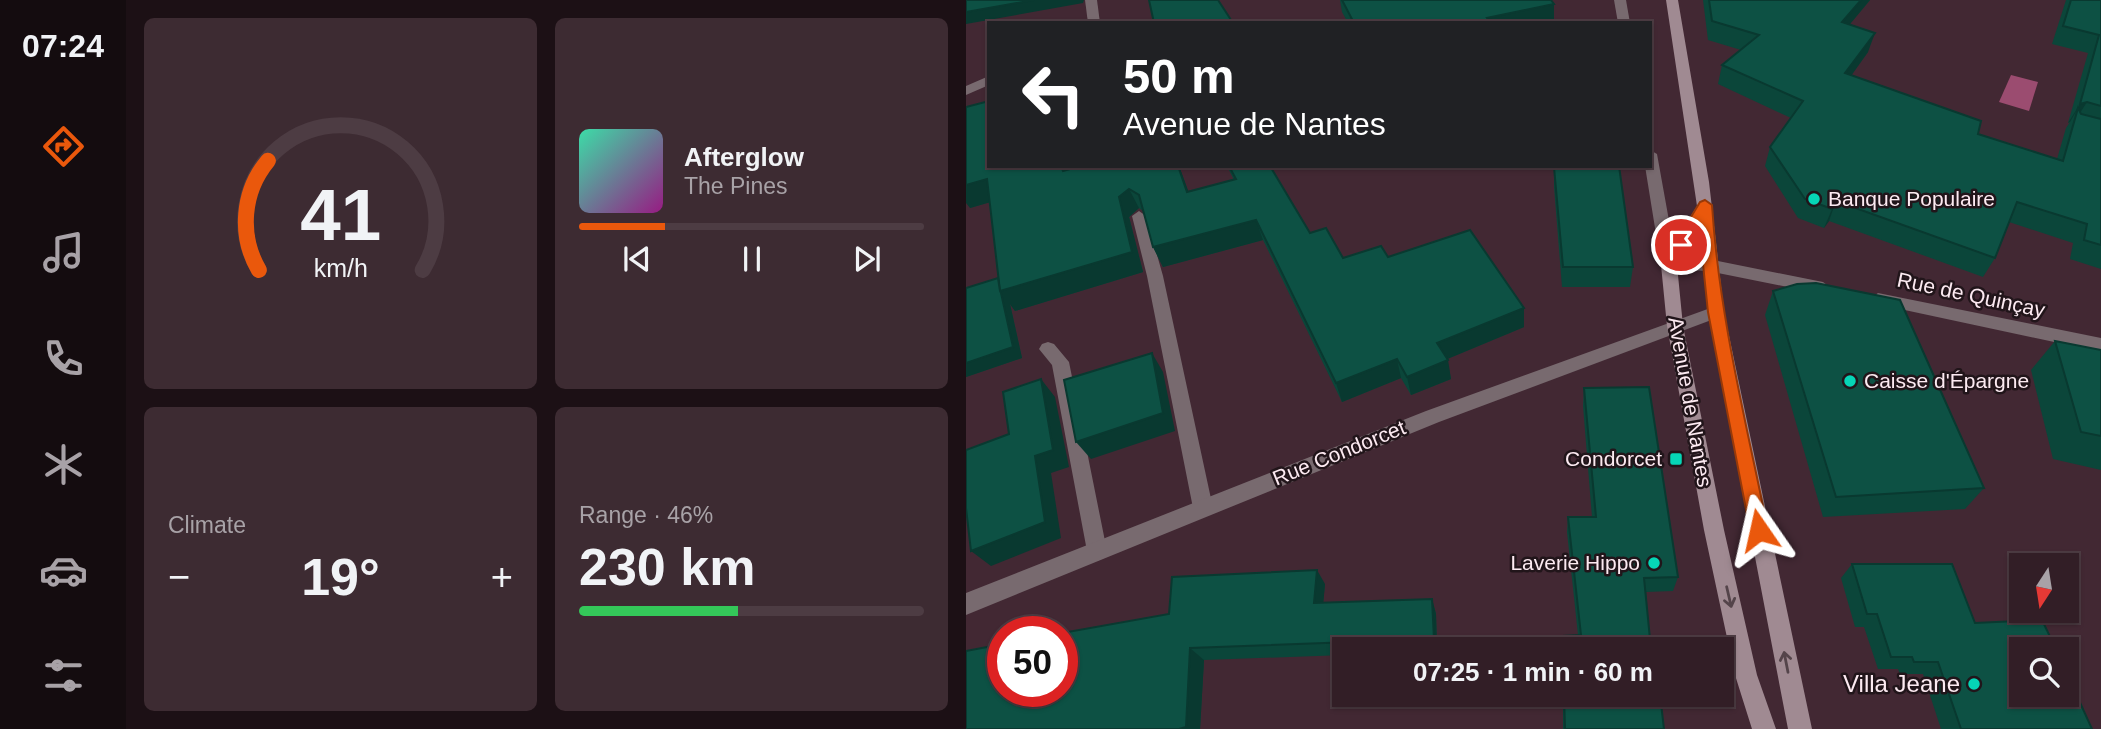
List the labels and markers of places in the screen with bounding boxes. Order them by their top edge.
place label: Banque Populaire [1828,187,1995,210]
marker: Banque Populaire [1806,191,1822,207]
pin [1651,215,1711,275]
place label: Caisse d'Épargne [1864,369,2029,392]
marker: Caisse d'Épargne [1842,373,1858,389]
place label: Condorcet [1565,447,1662,470]
marker: Condorcet [1668,451,1684,467]
place label: Laverie Hippo [1510,551,1640,574]
marker: Laverie Hippo [1646,555,1662,571]
place label: Villa Jeane [1843,670,1960,697]
marker: Villa Jeane [1966,676,1982,692]

